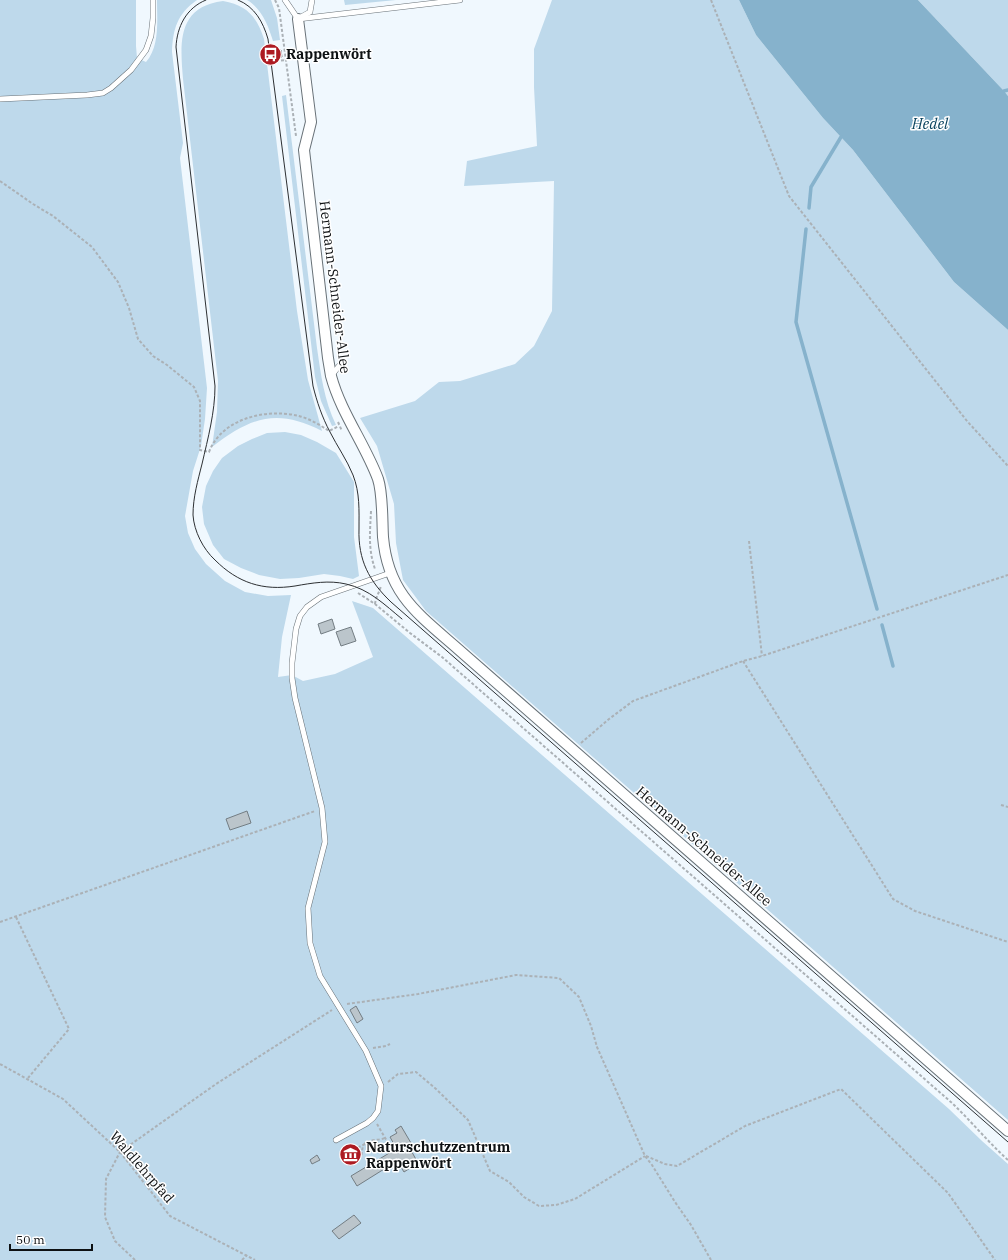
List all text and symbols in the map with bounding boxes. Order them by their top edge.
bus stop icon: Rappenwört [257,41,283,67]
place label: Rappenwört [286,45,371,63]
water label: Hedel [911,114,949,133]
street label: Hermann-Schneider-Allee [315,200,355,374]
street label: Hermann-Schneider-Allee [632,782,776,910]
street label: Waldlehrpfad [106,1127,178,1207]
place label: Naturschutzzentrum Rappenwört [366,1138,511,1172]
museum icon: Naturschutzzentrum Rappenwört [338,1142,364,1168]
scale bar [10,1226,92,1252]
text: 50 m [16,1232,45,1247]

